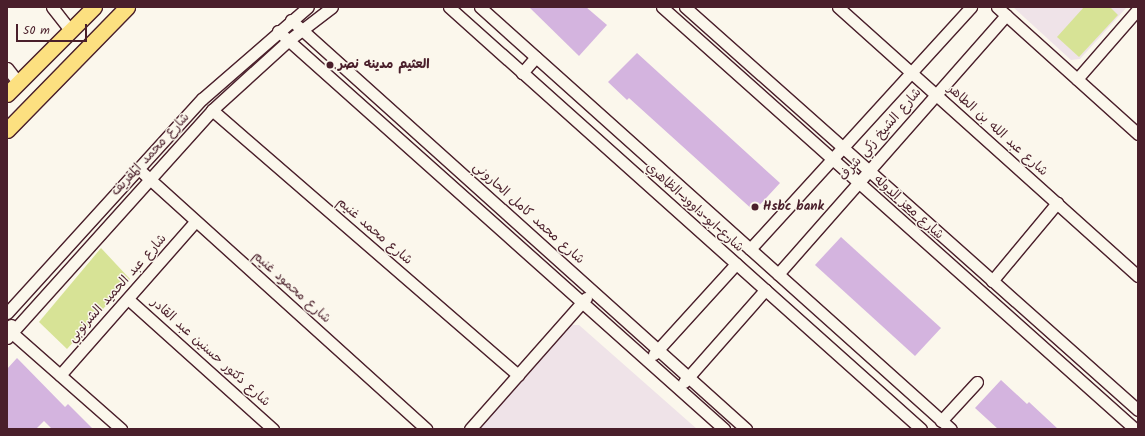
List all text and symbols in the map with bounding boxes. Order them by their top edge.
scale bar [18,16,89,42]
text: 50 m [23,21,50,40]
place label: العثيم مدينه نصر [338,57,430,73]
marker: العثيم مدينه نصر [325,60,335,70]
street label: شارع عبد الله بن الطاهر [944,82,1050,180]
street label: شارع الشيخ زكي شرف [836,85,926,185]
street label: شارع محمد المقريف [109,110,193,200]
street label: شارع محمد كامل الحاروني [469,160,587,268]
street label: شارع ابو داوود الظاهري [642,160,746,256]
street label: شارع معز الدوله [870,173,946,243]
street label: شارع محمد غنيم [333,195,415,269]
place label: Hsbc bank [763,199,824,215]
marker: Hsbc bank [750,202,760,212]
street label: شارع عبد الحميد الشرنوبي [65,232,171,346]
street label: شارع محمود غنيم [249,249,333,327]
street label: شارع دكتور حسنين عبد القادر [147,295,273,411]

